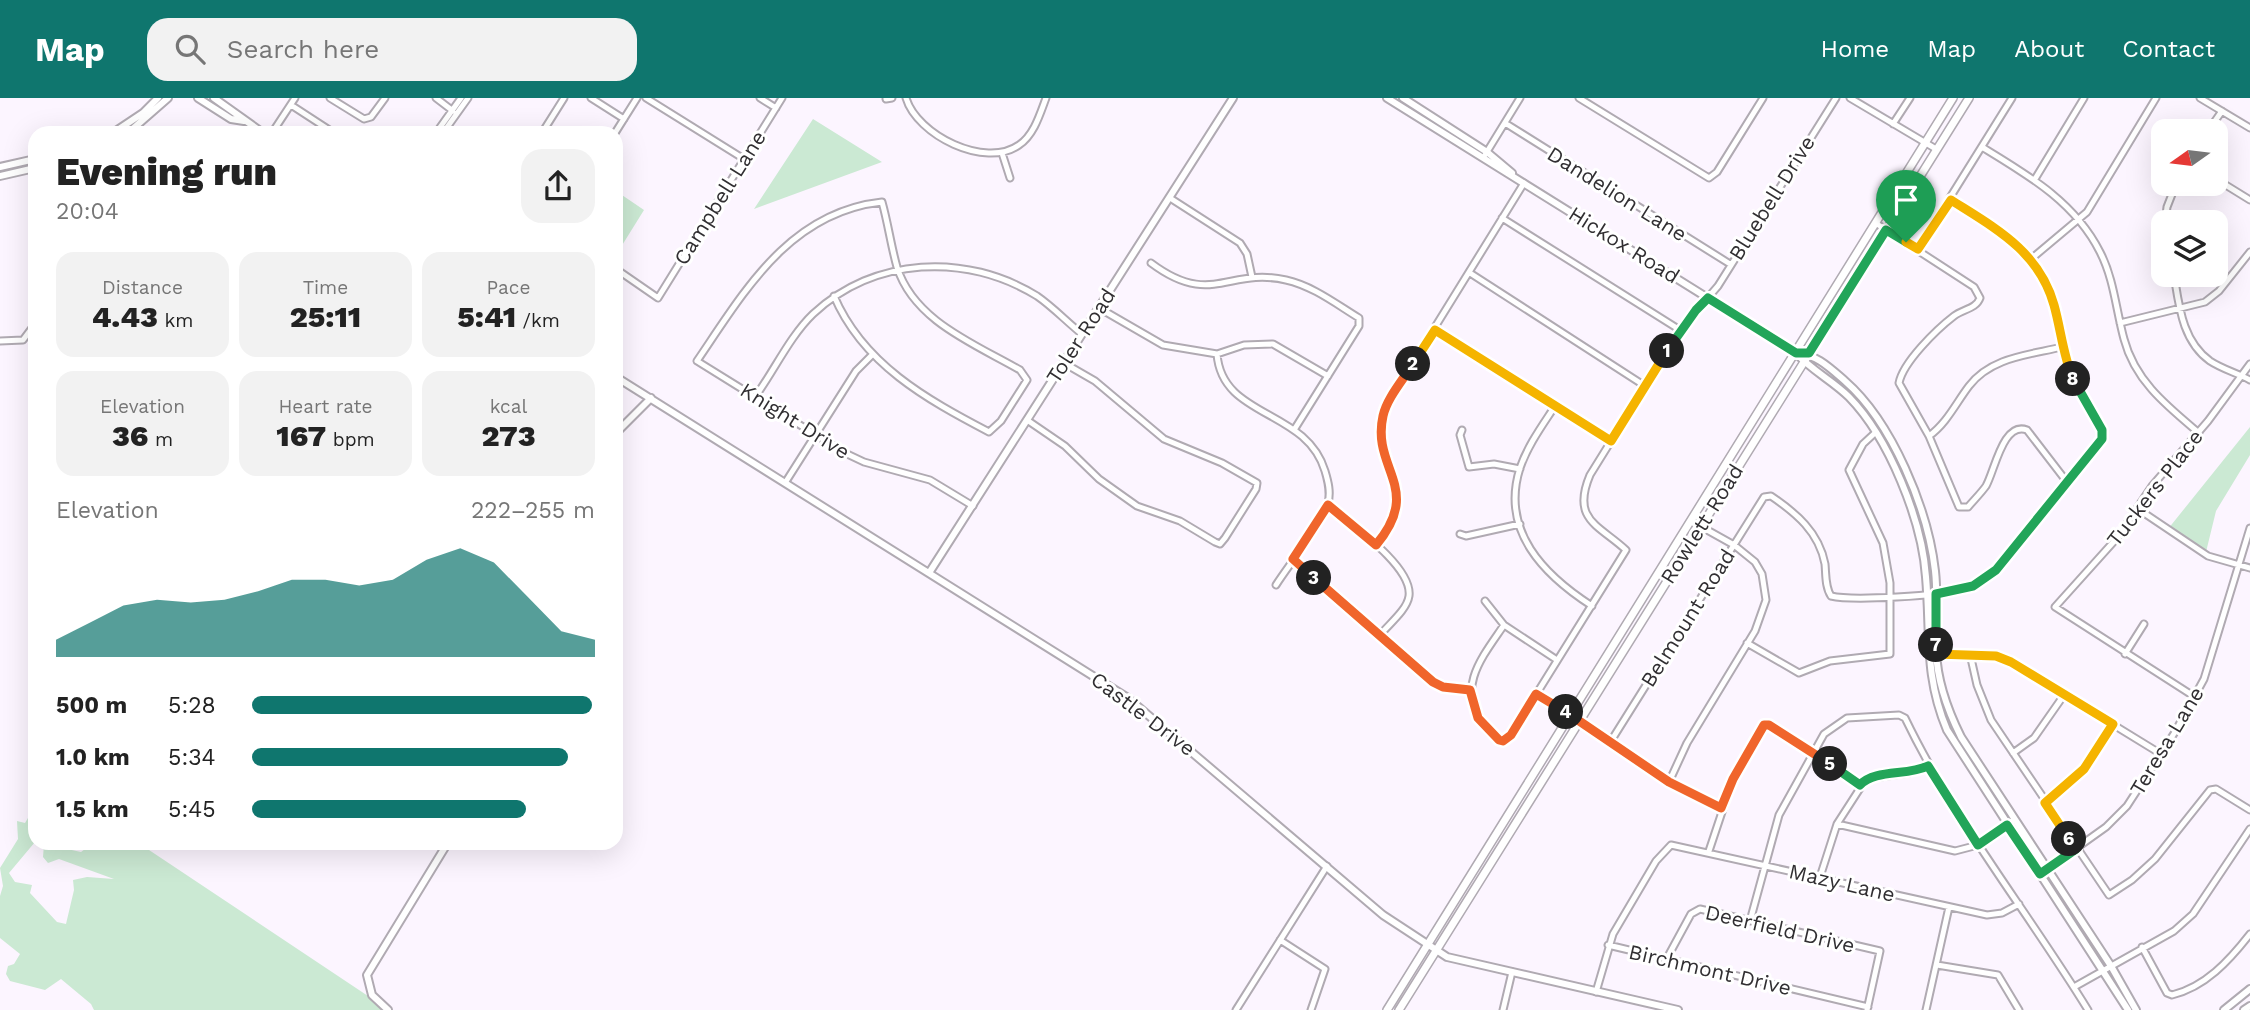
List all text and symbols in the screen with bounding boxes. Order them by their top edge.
search box [147,18,637,81]
text: Map [35,30,105,69]
icon: search [171,30,209,68]
text: Search here [227,34,379,64]
text: Home [1821,35,1889,63]
text: Map [1927,35,1976,63]
text: About [2014,35,2084,63]
text: Contact [2122,35,2215,63]
north arrow [2151,119,2228,196]
map controls [2151,119,2228,287]
street label: Campbell Lane [668,126,771,269]
street label: Bluebell Drive [1723,131,1820,265]
street label: Dandelion Lane [1543,141,1692,246]
button: share [521,149,595,223]
text: Evening run [56,150,277,194]
pin [1876,170,1936,242]
icon: arrive [1887,181,1925,219]
text: 20:04 [56,198,119,225]
street label: Hickox Road [1564,201,1684,288]
button: layers [2151,210,2228,287]
text: Distance [102,276,183,299]
text: Time [303,276,348,299]
text: Pace [487,276,530,299]
street label: Toler Road [1041,284,1120,388]
text: 4.43 [92,299,158,334]
text: 25:11 [290,299,361,334]
text: 5:41 [457,299,516,334]
text: km [158,309,193,332]
text: /km [516,309,560,332]
pin: 1 [1650,334,1684,368]
text: 1 [1662,339,1671,362]
pin: 2 [1396,346,1430,382]
text: 2 [1407,352,1418,375]
pin: 8 [2056,362,2090,396]
text: 8 [2067,367,2078,390]
street label: Knight Drive [736,377,855,464]
text: Elevation [100,395,185,418]
text: Heart rate [279,395,372,418]
text: kcal [490,395,527,418]
text: 36 [112,418,148,453]
text: 167 [276,418,326,453]
text: 273 [481,418,536,453]
street label: Tuckers Place [2101,424,2208,551]
text: m [148,428,173,451]
text: bpm [326,428,375,451]
street label: Rowlett Road [1655,459,1748,588]
text: Elevation [56,497,159,524]
text: 222–255 m [471,497,595,524]
street label: Belmount Road [1635,544,1740,691]
pin: 3 [1296,560,1332,596]
text: 3 [1308,566,1319,589]
pin: 7 [1918,628,1954,662]
text: 7 [1930,633,1941,656]
street label: Castle Drive [1086,666,1200,761]
street label: Teresa Lane [2124,682,2209,799]
text: 500 m [56,692,127,719]
text: 5:28 [168,692,216,719]
pin: 4 [1548,694,1584,730]
text: 4 [1559,700,1572,723]
text: 1.0 km [56,744,130,771]
text: 5:34 [168,744,216,771]
pin: 5 [1812,746,1848,782]
text: 5 [1824,752,1835,775]
text: 1.5 km [56,796,129,823]
text: 5:45 [168,796,216,823]
pin: 6 [2052,822,2086,856]
text: 6 [2063,827,2074,850]
street label: Mazy Lane [1787,858,1898,907]
street label: Deerfield Drive [1703,899,1857,958]
street label: Birchmont Drive [1626,939,1794,1000]

